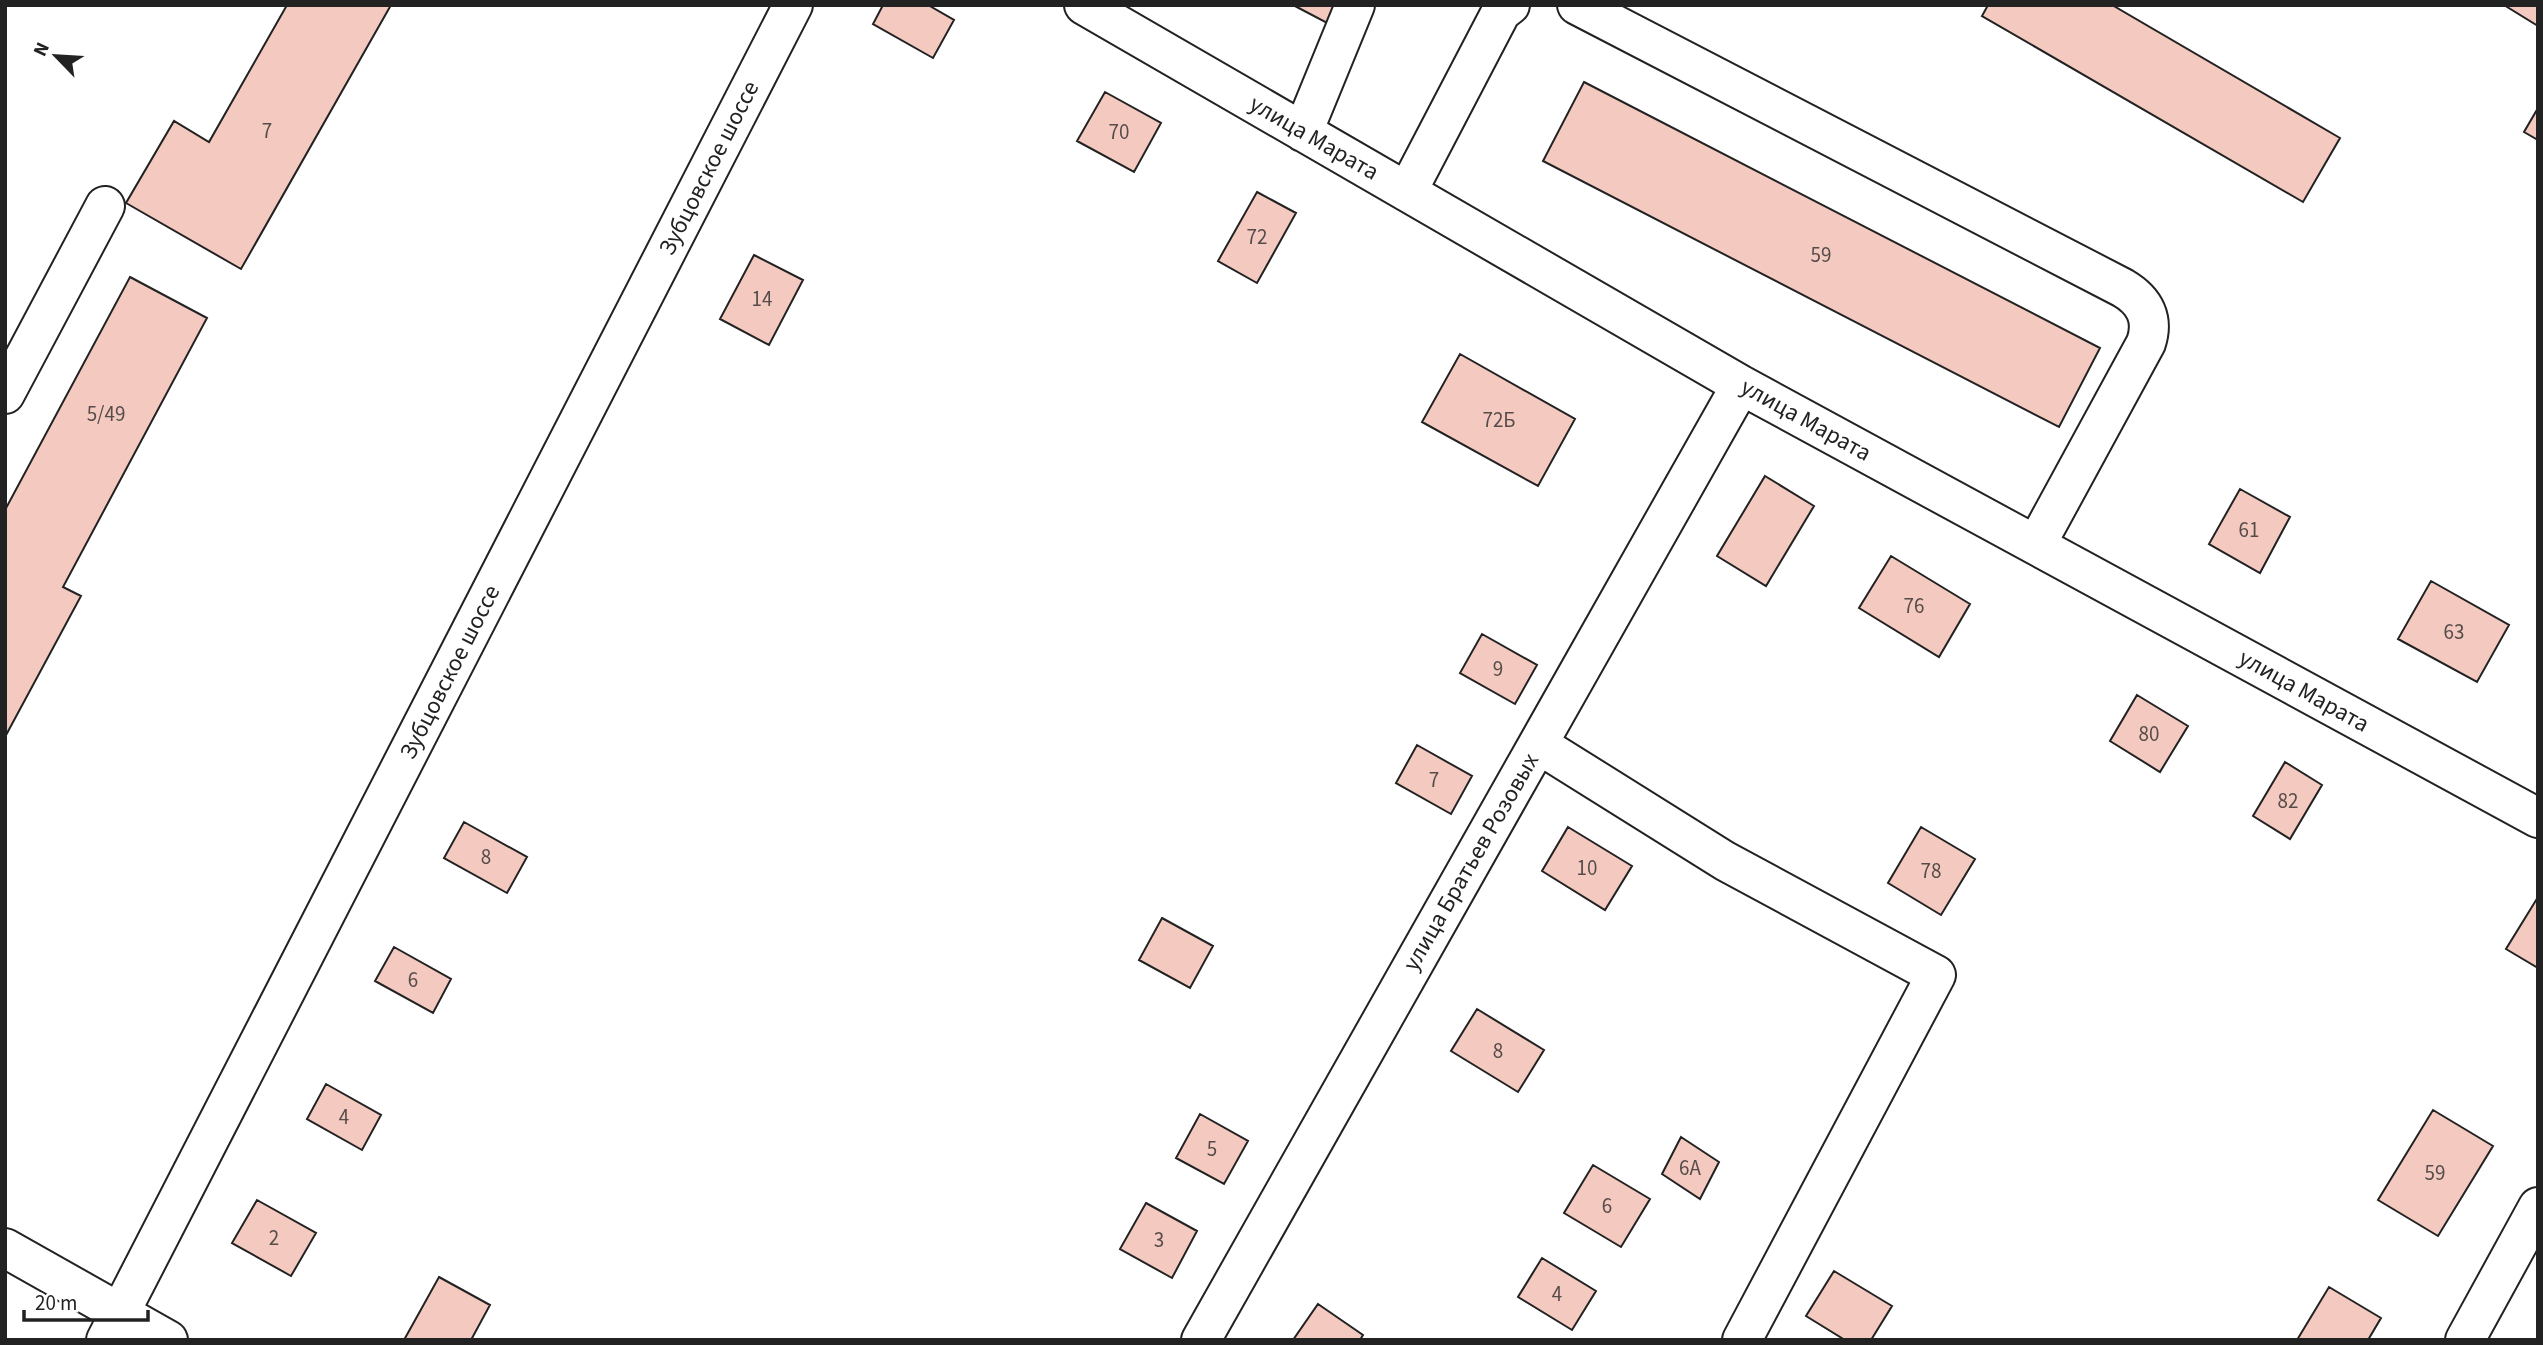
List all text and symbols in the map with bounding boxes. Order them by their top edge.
north arrow [21,21,91,91]
text: N [27,38,57,61]
street label: Зубцовское шоссе [650,75,768,261]
street label: улица Марата [1243,87,1385,189]
house number: 7 [262,116,272,146]
house number: 70 [1109,117,1129,147]
house number: 72 [1247,222,1267,252]
house number: 59 [1811,240,1831,270]
house number: 14 [752,284,772,314]
street label: улица Марата [1734,370,1878,470]
house number: 5/49 [87,399,125,429]
house number: 72Б [1482,405,1516,435]
house number: 61 [2239,515,2259,545]
street label: Зубцовское шоссе [391,579,509,765]
house number: 76 [1904,591,1924,621]
house number: 63 [2444,617,2464,647]
street label: улица Марата [2232,641,2376,741]
house number: 9 [1493,654,1503,684]
house number: 80 [2139,719,2159,749]
street label: улица Братьев Розовых [1394,746,1548,978]
house number: 7 [1429,765,1439,795]
house number: 82 [2278,786,2298,816]
house number: 8 [481,842,491,872]
house number: 10 [1577,853,1597,883]
house number: 78 [1921,856,1941,886]
house number: 6 [408,965,418,995]
house number: 8 [1493,1036,1503,1066]
house number: 4 [339,1102,349,1132]
house number: 5 [1207,1134,1217,1164]
house number: 6А [1679,1153,1701,1183]
house number: 59 [2425,1158,2445,1188]
house number: 6 [1602,1191,1612,1221]
house number: 2 [269,1223,279,1253]
house number: 3 [1154,1225,1164,1255]
scale bar [24,1278,149,1322]
house number: 4 [1552,1279,1562,1309]
text: 20 m [35,1288,77,1318]

